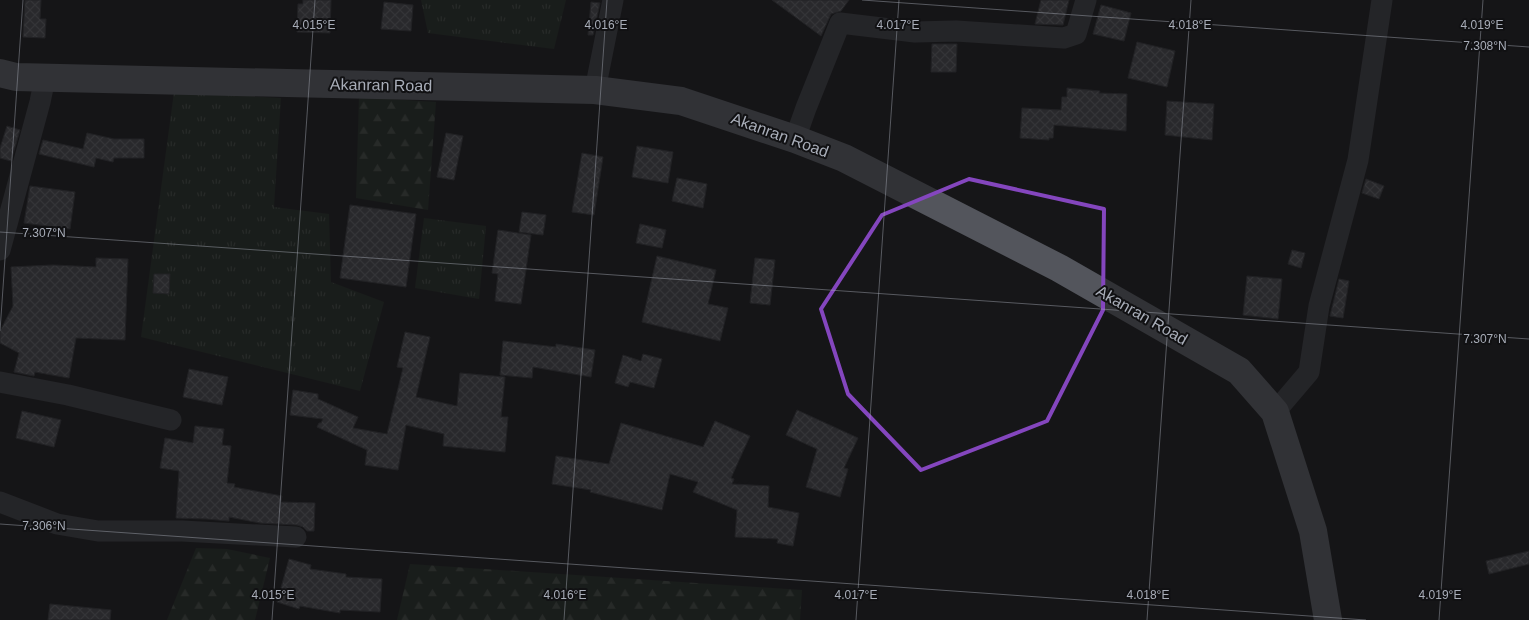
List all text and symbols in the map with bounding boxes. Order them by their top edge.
text: 4.015°E [293,18,335,32]
text: 4.016°E [585,18,627,32]
text: 4.017°E [877,18,919,32]
text: 4.018°E [1169,18,1211,32]
text: 4.019°E [1461,18,1503,32]
text: 7.308°N [1463,39,1507,53]
street label: Akanran Road [330,76,432,94]
street label: Akanran Road [729,110,831,160]
text: 7.307°N [22,226,66,240]
street label: Akanran Road [1093,282,1191,348]
text: 7.307°N [1463,332,1507,346]
text: 7.306°N [22,519,66,533]
text: 4.015°E [252,588,294,602]
text: 4.016°E [544,588,586,602]
text: 4.017°E [835,588,877,602]
text: 4.018°E [1127,588,1169,602]
text: 4.019°E [1419,588,1461,602]

